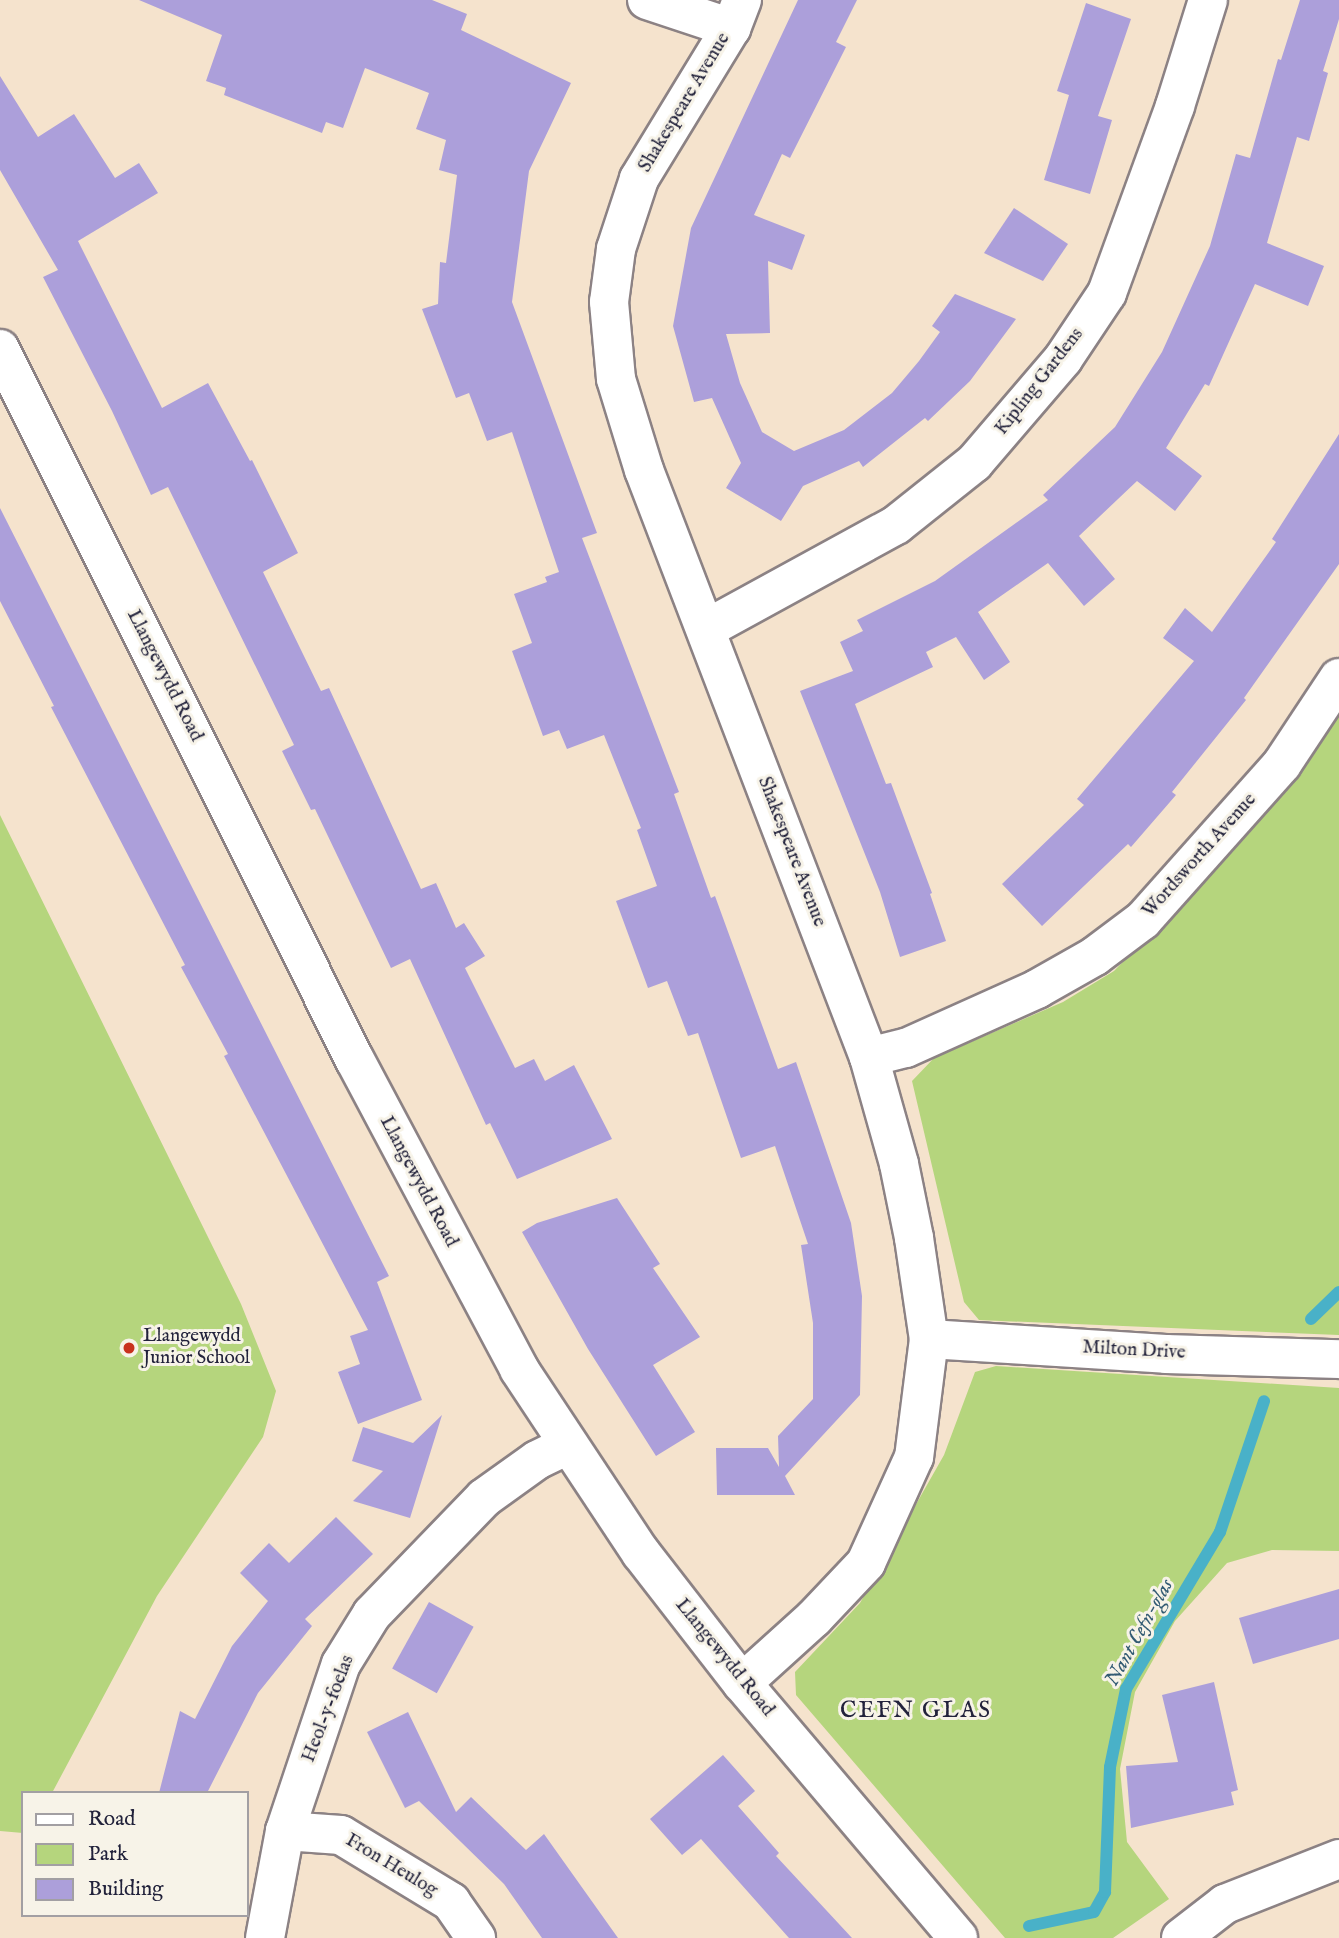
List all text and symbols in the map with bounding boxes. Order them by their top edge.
street label: Shakespeare Avenue [634,29,736,177]
street label: Kipling Gardens [991,324,1089,440]
street label: Llangewydd Road [121,606,207,746]
street label: Shakespeare Avenue [752,774,830,930]
street label: Wordsworth Avenue [1138,789,1262,923]
street label: Llangewydd Road [374,1113,462,1251]
place label: Llangewydd Junior School [143,1326,250,1370]
street label: Milton Drive [1082,1337,1186,1365]
marker: Llangewydd Junior School [121,1340,137,1356]
water label: Nant Cefn-glas [1100,1575,1180,1691]
street label: Llangewydd Road [670,1595,778,1721]
street label: Heol-y-foelas [298,1652,360,1766]
district label: CEFN GLAS [841,1697,991,1725]
legend [21,1791,248,1917]
text: Road [88,1806,135,1833]
street label: Fron Heulog [341,1830,441,1902]
text: Park [88,1841,128,1868]
text: Building [88,1876,163,1903]

